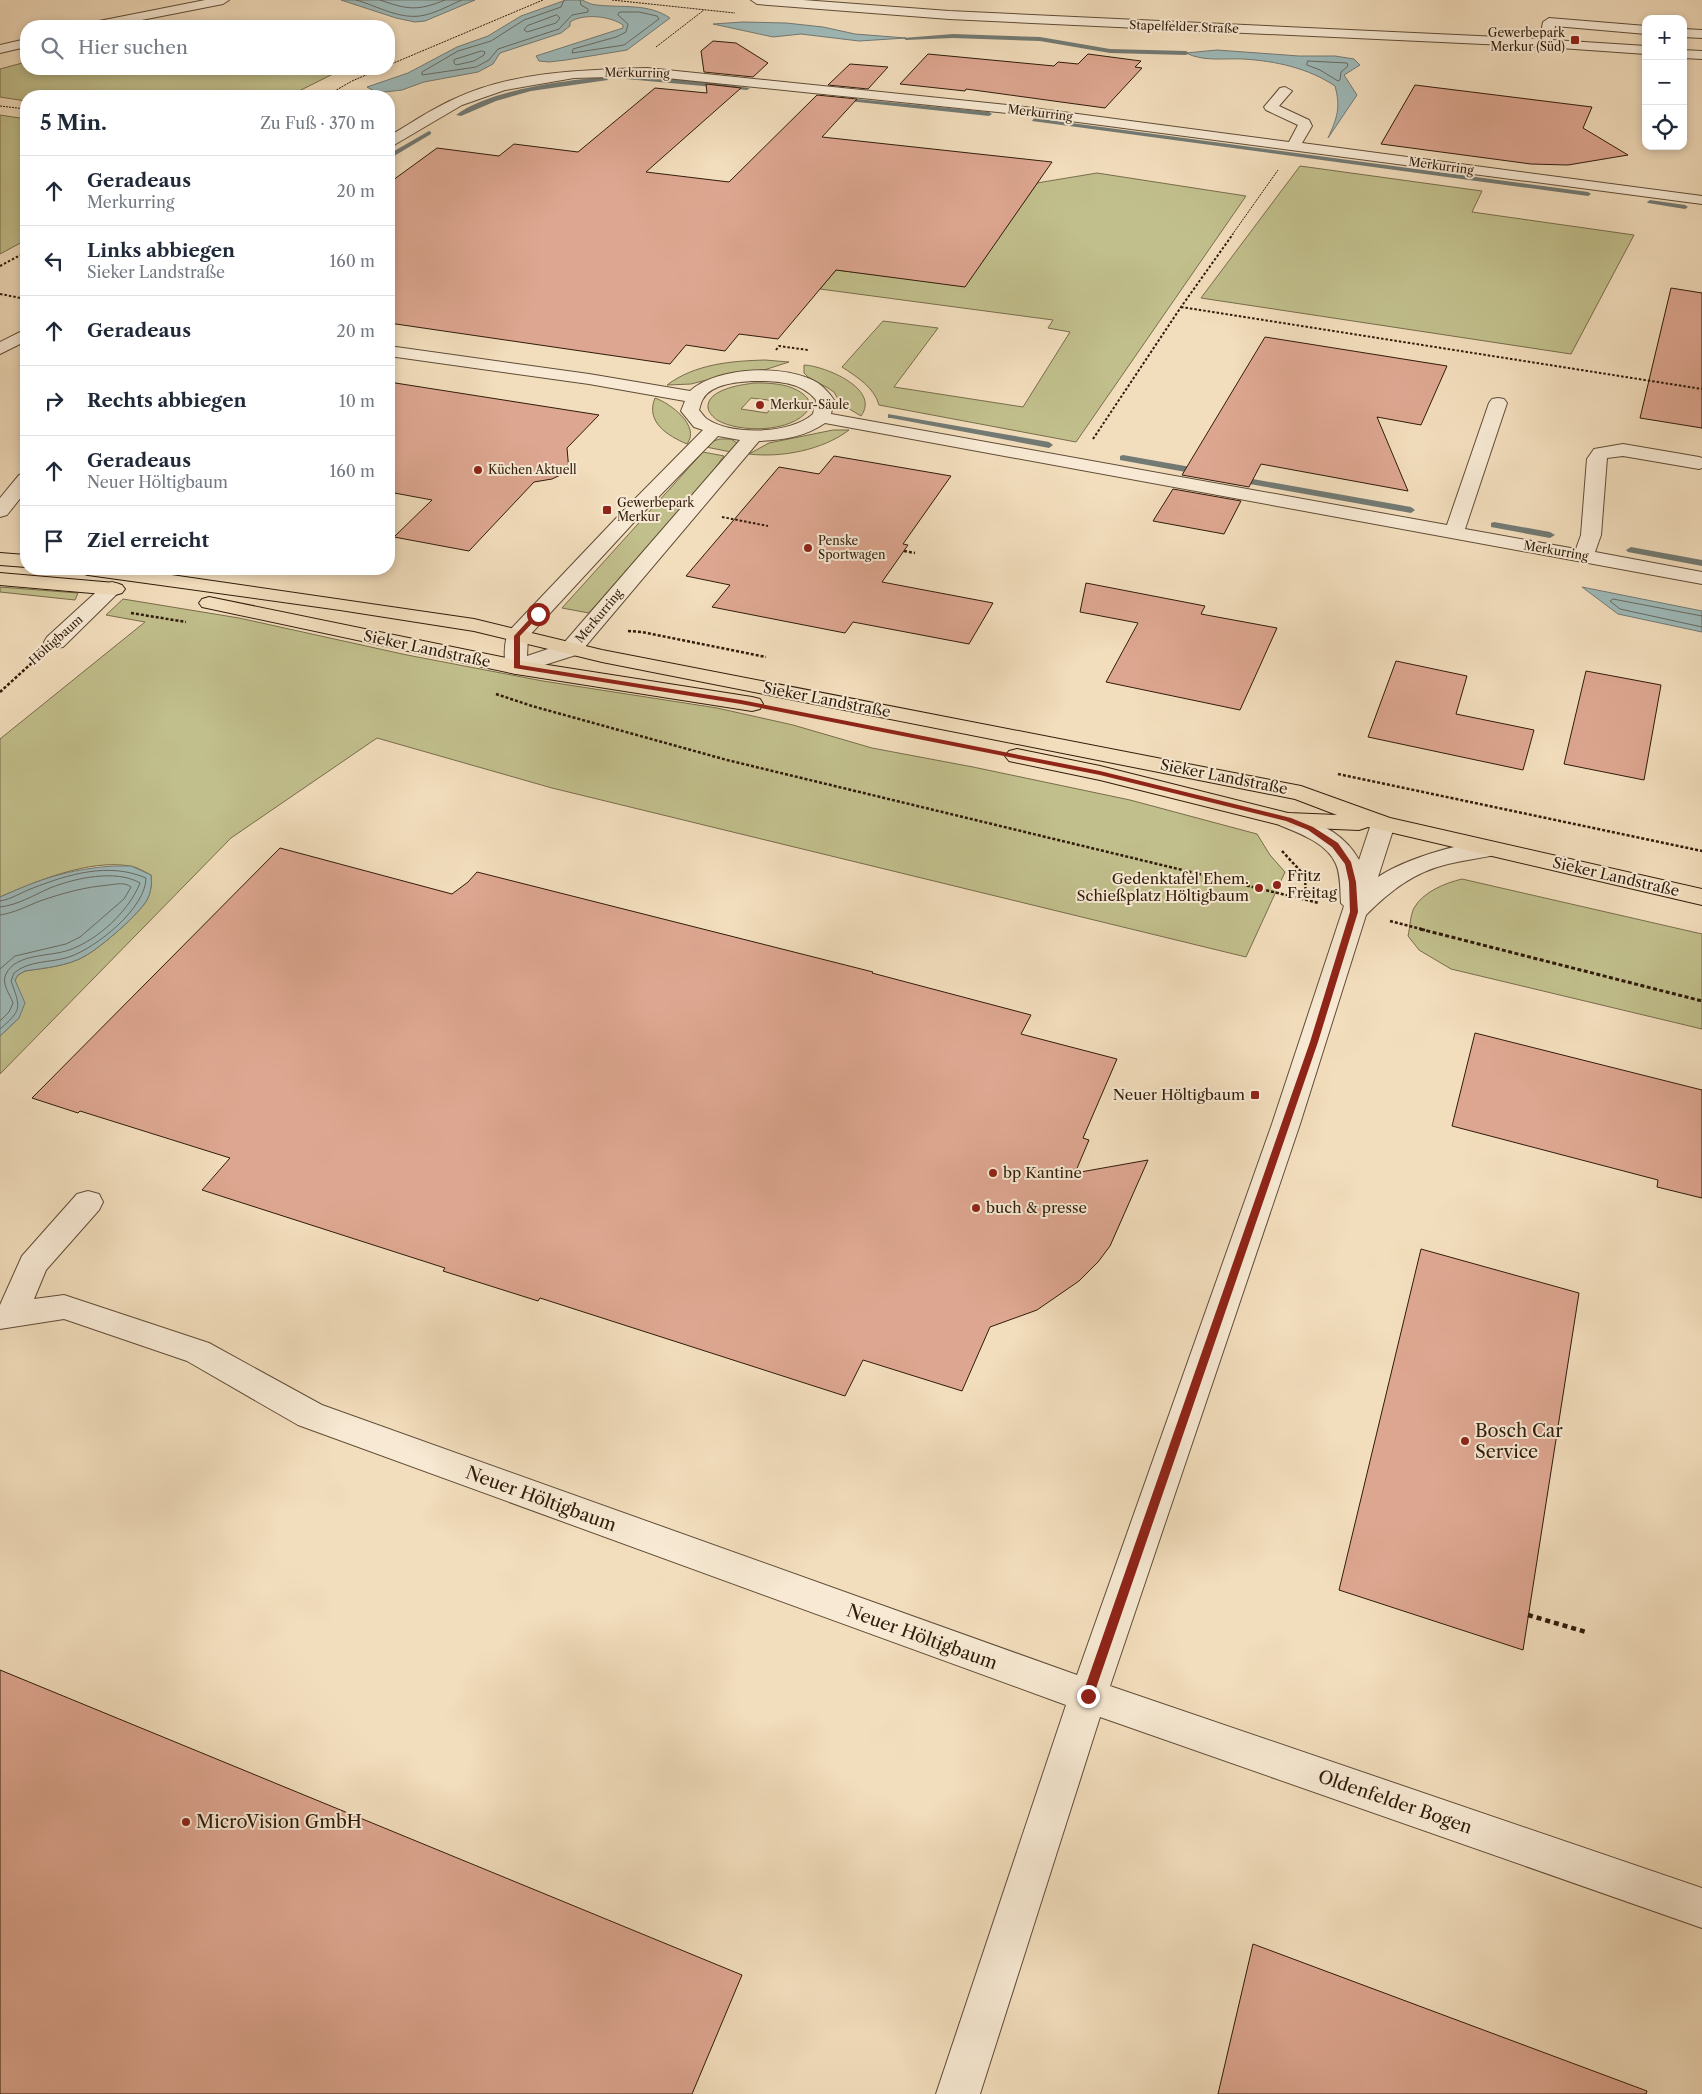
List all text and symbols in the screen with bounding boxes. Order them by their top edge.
map controls [1642,15,1687,150]
button: + [1642,15,1687,60]
street label: Stapelfelder Straße [1129,17,1239,36]
search box [20,20,395,75]
place label: Gewerbepark Merkur (Süd) [1488,25,1566,54]
icon: search [38,34,66,62]
marker: Gewerbepark Merkur (Süd) [1569,34,1581,46]
text: Hier suchen [78,36,188,59]
button: − [1642,60,1687,105]
street label: Merkurring [604,64,671,81]
street label: Merkurring [1007,101,1074,124]
button: locate [1642,105,1687,150]
text: 5 Min. [40,110,107,135]
text: Zu Fuß · 370 m [260,113,375,133]
street label: Merkurring [1408,154,1475,178]
text: Geradeaus [87,169,191,192]
icon: ahead [40,177,68,205]
text: 20 m [336,181,375,201]
text: Merkurring [87,192,174,212]
text: Links abbiegen [87,239,235,262]
icon: left [40,247,68,275]
text: 160 m [330,251,375,271]
text: Sieker Landstraße [87,262,225,282]
icon: ahead [40,317,68,345]
text: Geradeaus [87,319,191,342]
text: 20 m [336,321,375,341]
icon: right [40,387,68,415]
text: Rechts abbiegen [87,389,247,412]
text: 10 m [339,391,375,411]
place label: Merkur-Säule [770,397,849,412]
marker: Merkur-Säule [754,399,766,411]
text: Geradeaus [87,449,191,472]
icon: ahead [40,457,68,485]
text: 160 m [330,461,375,481]
place label: Küchen Aktuell [488,462,577,477]
marker: Küchen Aktuell [472,464,484,476]
text: Neuer Höltigbaum [87,472,228,492]
place label: Gewerbepark Merkur [617,495,695,524]
marker: Gewerbepark Merkur [601,504,613,516]
icon: arrive [40,527,68,555]
text: Ziel erreicht [87,529,209,552]
place label: Penske Sportwagen [818,533,886,562]
street label: Merkurring [1523,537,1590,564]
marker: Penske Sportwagen [802,542,814,554]
street label: Merkurring [572,585,626,646]
route start [527,603,550,626]
street label: Höltigbaum [26,612,86,668]
street label: Sieker Landstraße [362,626,492,671]
street label: Sieker Landstraße [762,678,892,721]
street label: Sieker Landstraße [1159,755,1289,798]
street label: Sieker Landstraße [1551,853,1681,900]
place label: Fritz Freitag [1287,866,1337,902]
place label: Gedenktafel Ehem. Schießplatz Höltigbaum [1077,869,1249,905]
marker: Fritz Freitag [1271,879,1283,891]
marker: Gedenktafel Ehem. Schießplatz Höltigbaum [1253,882,1265,894]
place label: Neuer Höltigbaum [1113,1085,1245,1104]
marker: Neuer Höltigbaum [1249,1089,1261,1101]
place label: bp Kantine [1003,1163,1082,1182]
marker: bp Kantine [987,1167,999,1179]
place label: buch & presse [986,1198,1087,1217]
marker: buch & presse [970,1202,982,1214]
place label: Bosch Car Service [1475,1420,1563,1463]
marker: Bosch Car Service [1459,1435,1471,1447]
street label: Neuer Höltigbaum [463,1462,620,1537]
street label: Neuer Höltigbaum [844,1600,1001,1675]
route end [1077,1685,1100,1708]
street label: Oldenfelder Bogen [1315,1765,1475,1839]
place label: MicroVision GmbH [196,1811,362,1833]
marker: MicroVision GmbH [180,1816,192,1828]

